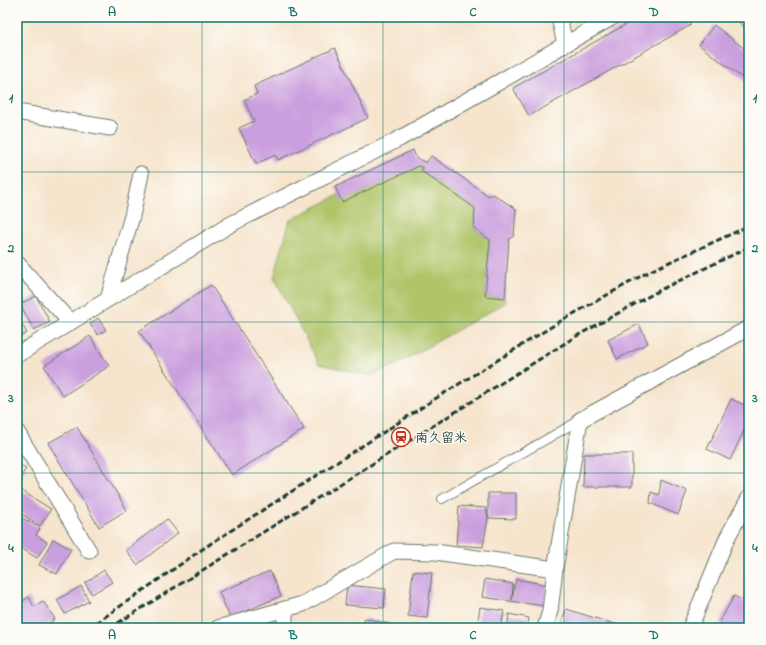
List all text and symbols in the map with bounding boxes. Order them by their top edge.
text: A [108,3,116,22]
text: B [288,3,298,22]
text: C [469,3,477,22]
text: D [648,3,659,22]
text: 1 [9,89,14,108]
text: 1 [753,89,758,108]
text: 2 [7,239,15,258]
text: 2 [751,239,759,258]
text: 3 [7,389,14,408]
text: 3 [751,389,758,408]
station icon: 南久留米 [390,426,412,448]
place label: 南久留米 [415,429,467,448]
text: 4 [7,539,14,558]
text: 4 [751,539,758,558]
text: A [108,626,116,645]
text: B [288,626,298,645]
text: C [469,626,477,645]
text: D [648,626,659,645]

